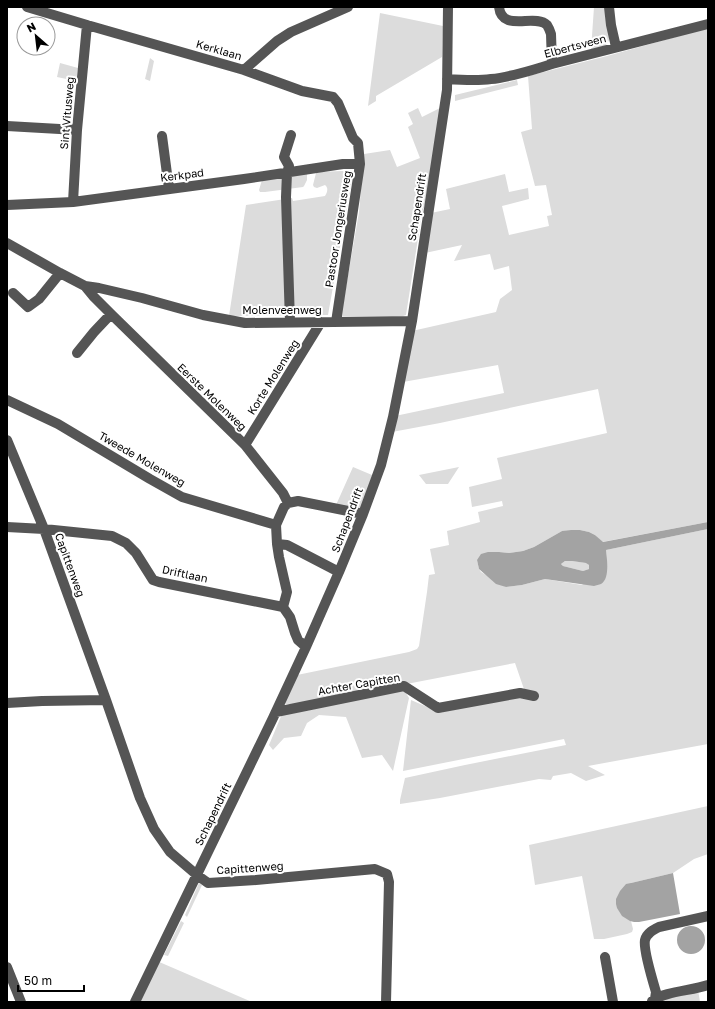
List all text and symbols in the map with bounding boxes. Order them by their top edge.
north arrow [16,16,56,56]
text: N [24,19,38,34]
street label: Elbertsveen [542,31,607,60]
street label: Kerklaan [195,37,244,62]
street label: Sint Vitusweg [57,76,76,150]
street label: Kerkpad [159,165,205,184]
street label: Pastoor Jongeriusweg [322,170,353,288]
street label: Schapendrift [405,172,428,242]
street label: Molenveenweg [242,303,322,316]
street label: Korte Molenweg [244,337,301,417]
street label: Eerste Molenweg [175,360,250,433]
street label: Tweede Molenweg [97,429,188,489]
street label: Schapendrift [328,486,365,554]
street label: Capittenweg [53,531,88,599]
street label: Driftlaan [161,562,209,585]
street label: Achter Capitten [317,670,401,697]
street label: Schapendrift [192,780,233,847]
street label: Capittenweg [216,859,284,876]
scale bar [18,967,84,993]
text: 50 m [24,973,52,988]

